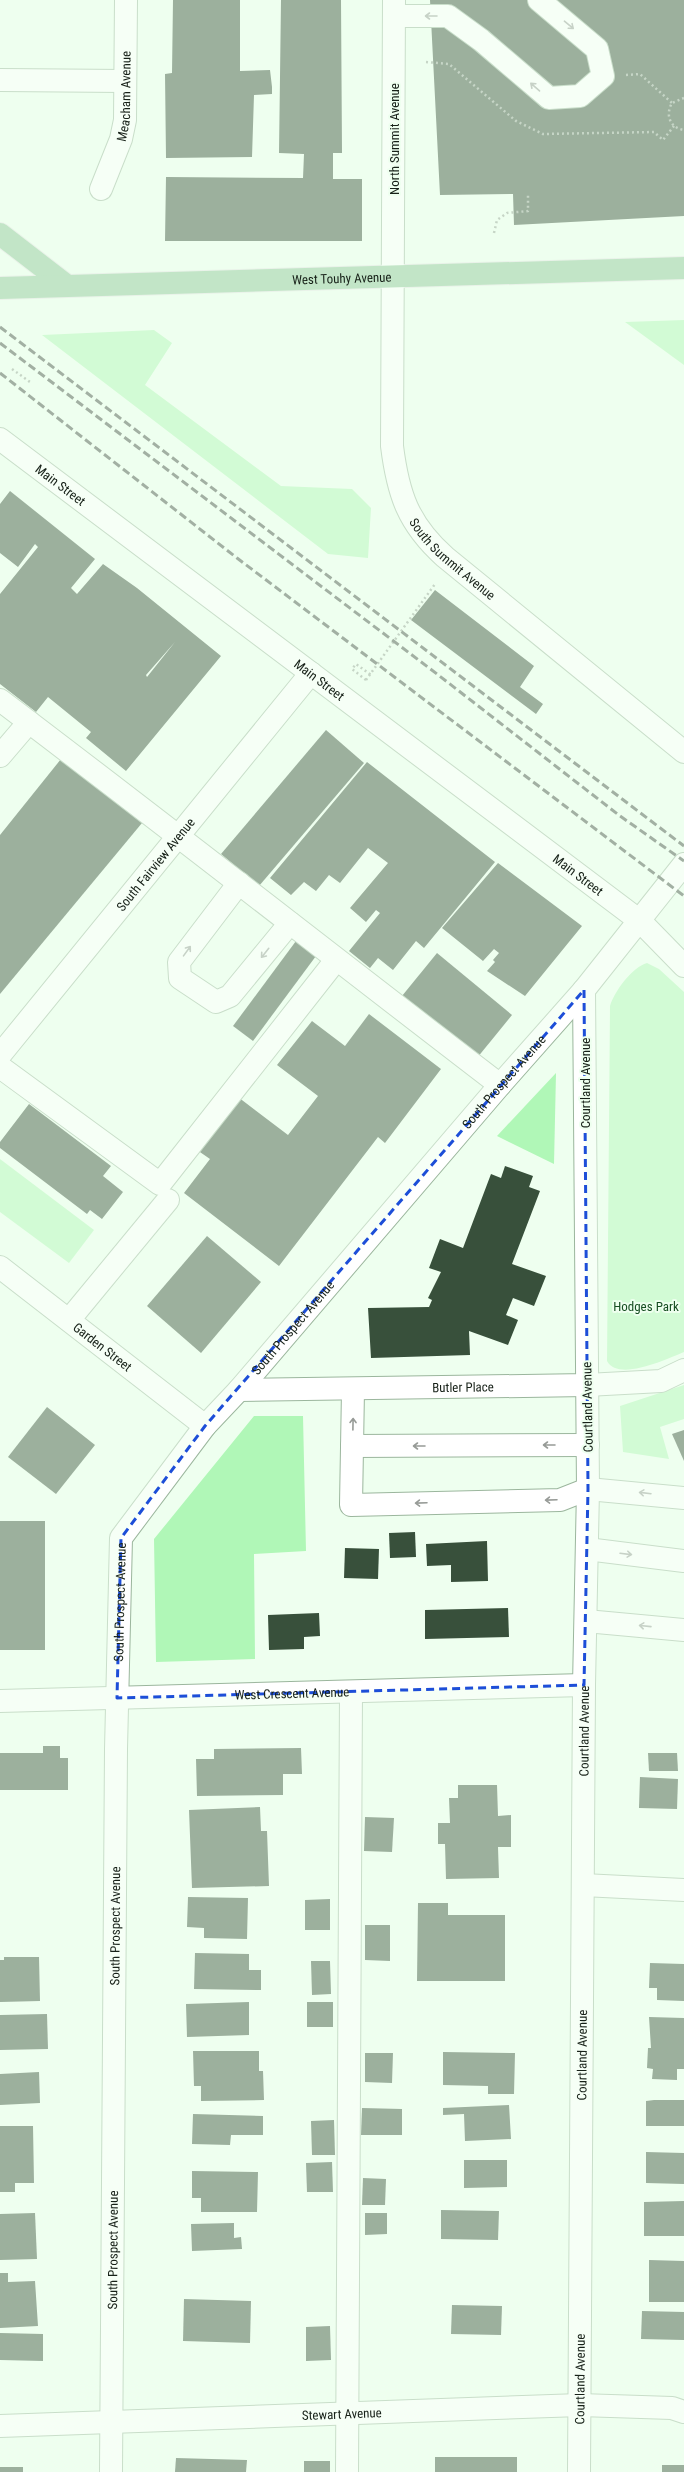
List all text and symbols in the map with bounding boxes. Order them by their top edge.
one-way arrow [425,12,438,20]
one-way arrow [563,21,574,30]
street label: Meacham Avenue [114,51,134,143]
one-way arrow [530,82,541,91]
street label: North Summit Avenue [387,83,402,195]
street label: West Touhy Avenue [292,270,392,287]
street label: Main Street [32,461,89,509]
street label: South Summit Avenue [406,515,498,603]
street label: Main Street [291,656,347,704]
street label: South Fairview Avenue [113,815,198,914]
street label: Main Street [550,851,606,899]
one-way arrow [183,946,191,957]
one-way arrow [261,948,269,959]
street label: South Prospect Avenue [459,1032,549,1132]
street label: Courtland Avenue [578,1038,593,1128]
street label: South Prospect Avenue [249,1278,337,1378]
park label: Hodges Park [613,1299,679,1314]
street label: Garden Street [70,1320,135,1375]
street label: Courtland Avenue [579,1362,596,1452]
street label: Butler Place [432,1379,494,1395]
one-way arrow [349,1418,357,1431]
one-way arrow [543,1441,556,1449]
one-way arrow [413,1442,426,1450]
one-way arrow [639,1490,652,1497]
one-way arrow [545,1496,558,1504]
one-way arrow [415,1499,428,1507]
street label: South Prospect Avenue [111,1542,129,1662]
one-way arrow [619,1550,632,1558]
one-way arrow [639,1623,652,1630]
street label: West Crescent Avenue [234,1684,349,1703]
street label: Courtland Avenue [576,1686,592,1776]
street label: South Prospect Avenue [107,1866,123,1986]
street label: Courtland Avenue [574,2010,590,2100]
street label: South Prospect Avenue [105,2190,121,2310]
street label: Courtland Avenue [572,2334,588,2424]
street label: Stewart Avenue [302,2405,382,2423]

